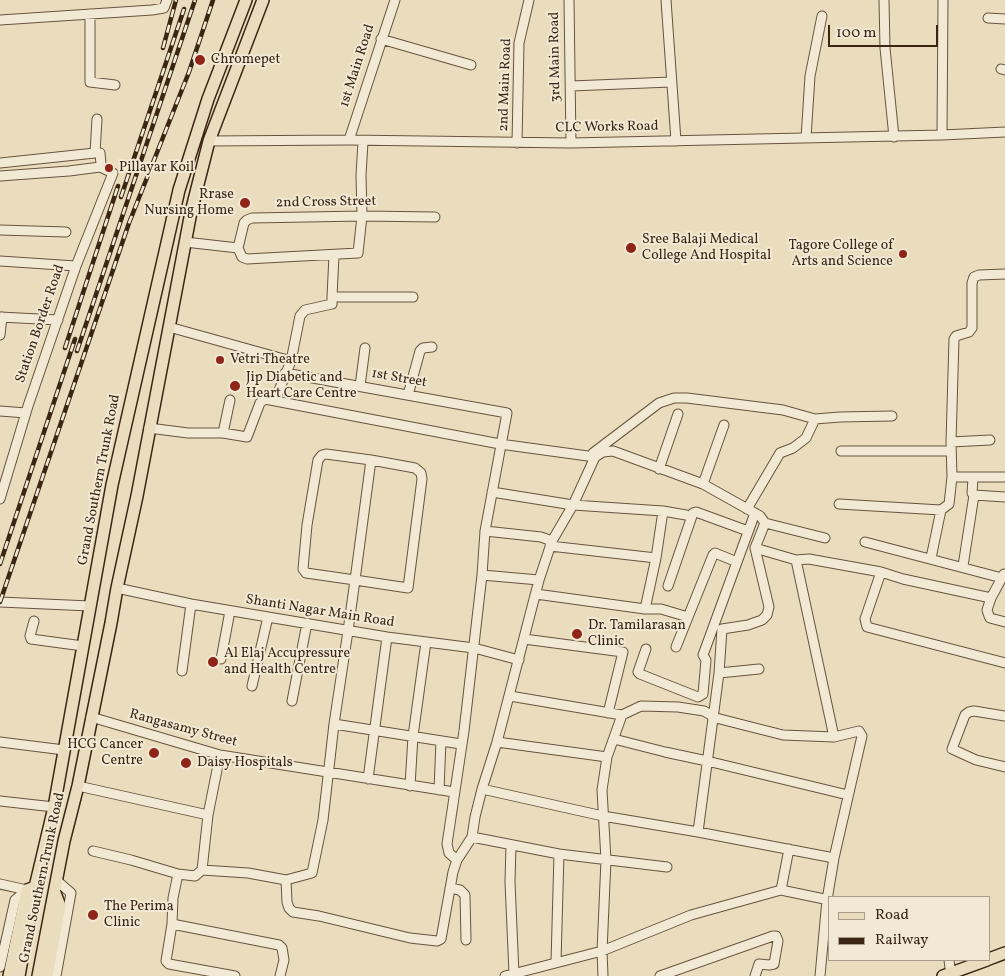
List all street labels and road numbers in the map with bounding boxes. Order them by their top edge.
street label: 3rd Main Road [547,11,565,103]
street label: 1st Main Road [337,22,379,110]
street label: 2nd Main Road [496,38,516,132]
street label: CLC Works Road [555,119,659,137]
street label: 2nd Cross Street [276,194,376,212]
street label: Station Border Road [13,263,69,385]
street label: 1st Street [370,366,428,392]
street label: Grand Southern Trunk Road [75,393,125,567]
street label: Shanti Nagar Main Road [244,592,396,632]
street label: Rangasamy Street [127,707,239,751]
street label: Grand Southern Trunk Road [17,791,69,965]

